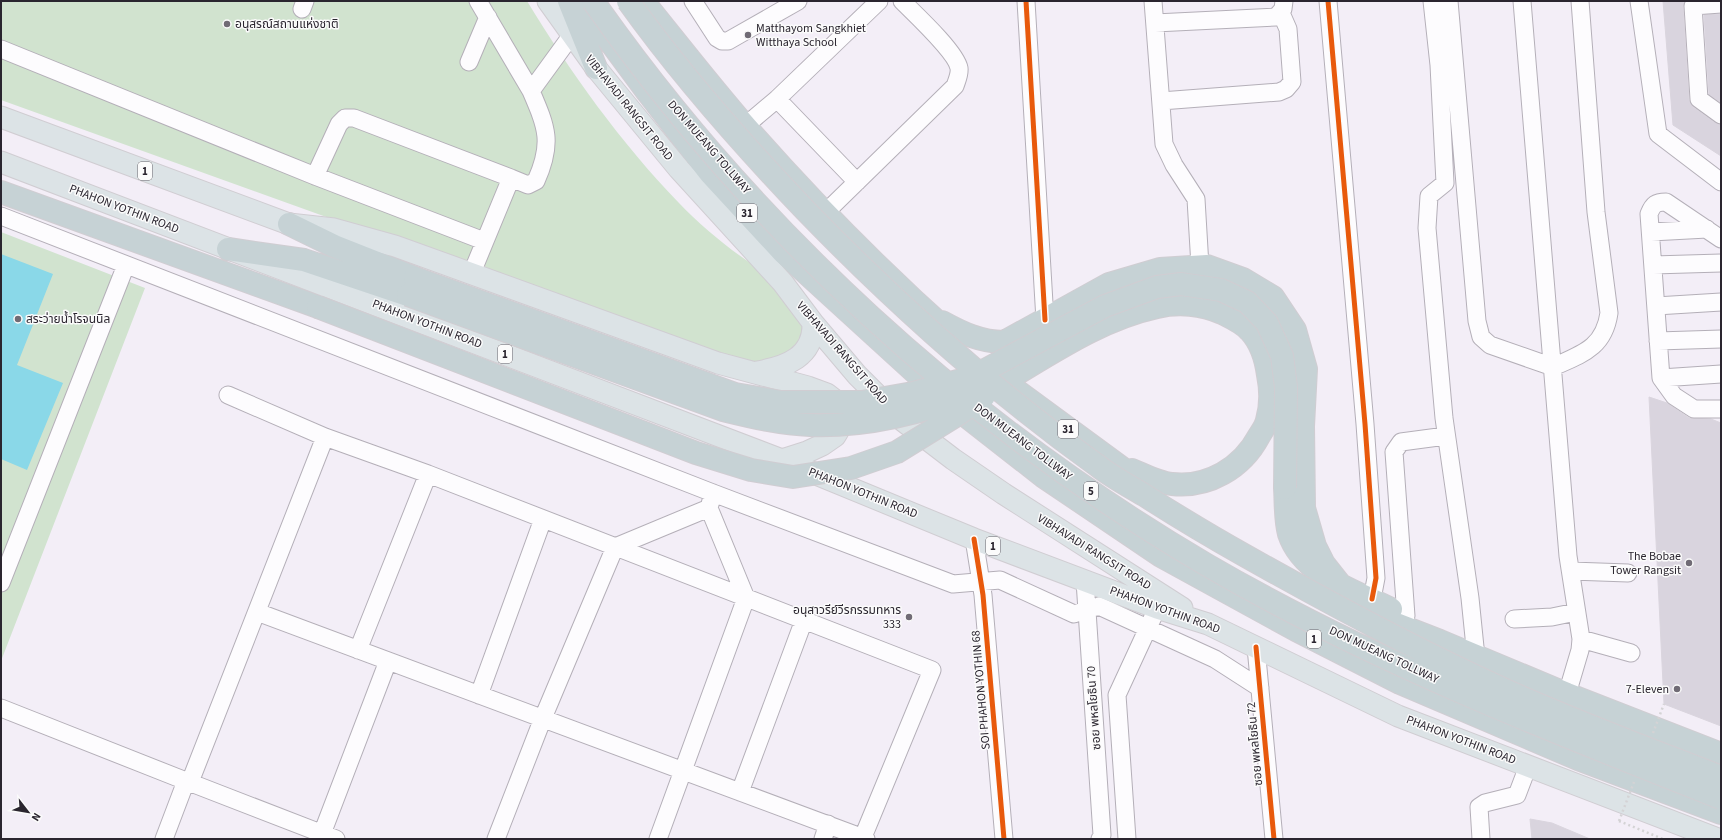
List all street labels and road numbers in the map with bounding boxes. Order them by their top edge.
street label: VIBHAVADI RANGSIT ROAD [581,52,677,164]
street label: DON MUEANG TOLLWAY [664,97,755,198]
road number: 1 [138,162,152,180]
street label: PHAHON YOTHIN ROAD [67,180,181,238]
road number: 31 [737,204,757,222]
street label: PHAHON YOTHIN ROAD [370,295,484,353]
street label: VIBHAVADI RANGSIT ROAD [792,298,892,408]
road number: 1 [498,345,512,363]
street label: DON MUEANG TOLLWAY [970,399,1076,485]
road number: 31 [1058,420,1078,438]
street label: PHAHON YOTHIN ROAD [806,463,920,523]
road number: 5 [1084,482,1098,500]
street label: VIBHAVADI RANGSIT ROAD [1034,510,1154,594]
road number: 1 [986,537,1000,555]
street label: PHAHON YOTHIN ROAD [1107,582,1223,638]
street label: DON MUEANG TOLLWAY [1326,622,1442,688]
street label: SOI PHAHON YOTHIN 68 [967,630,995,750]
road number: 1 [1307,630,1321,648]
street label: ซอย พหลโยธิน 70 [1083,665,1105,750]
street label: ซอย พหลโยธิน 72 [1243,701,1267,787]
street label: PHAHON YOTHIN ROAD [1404,711,1518,769]

